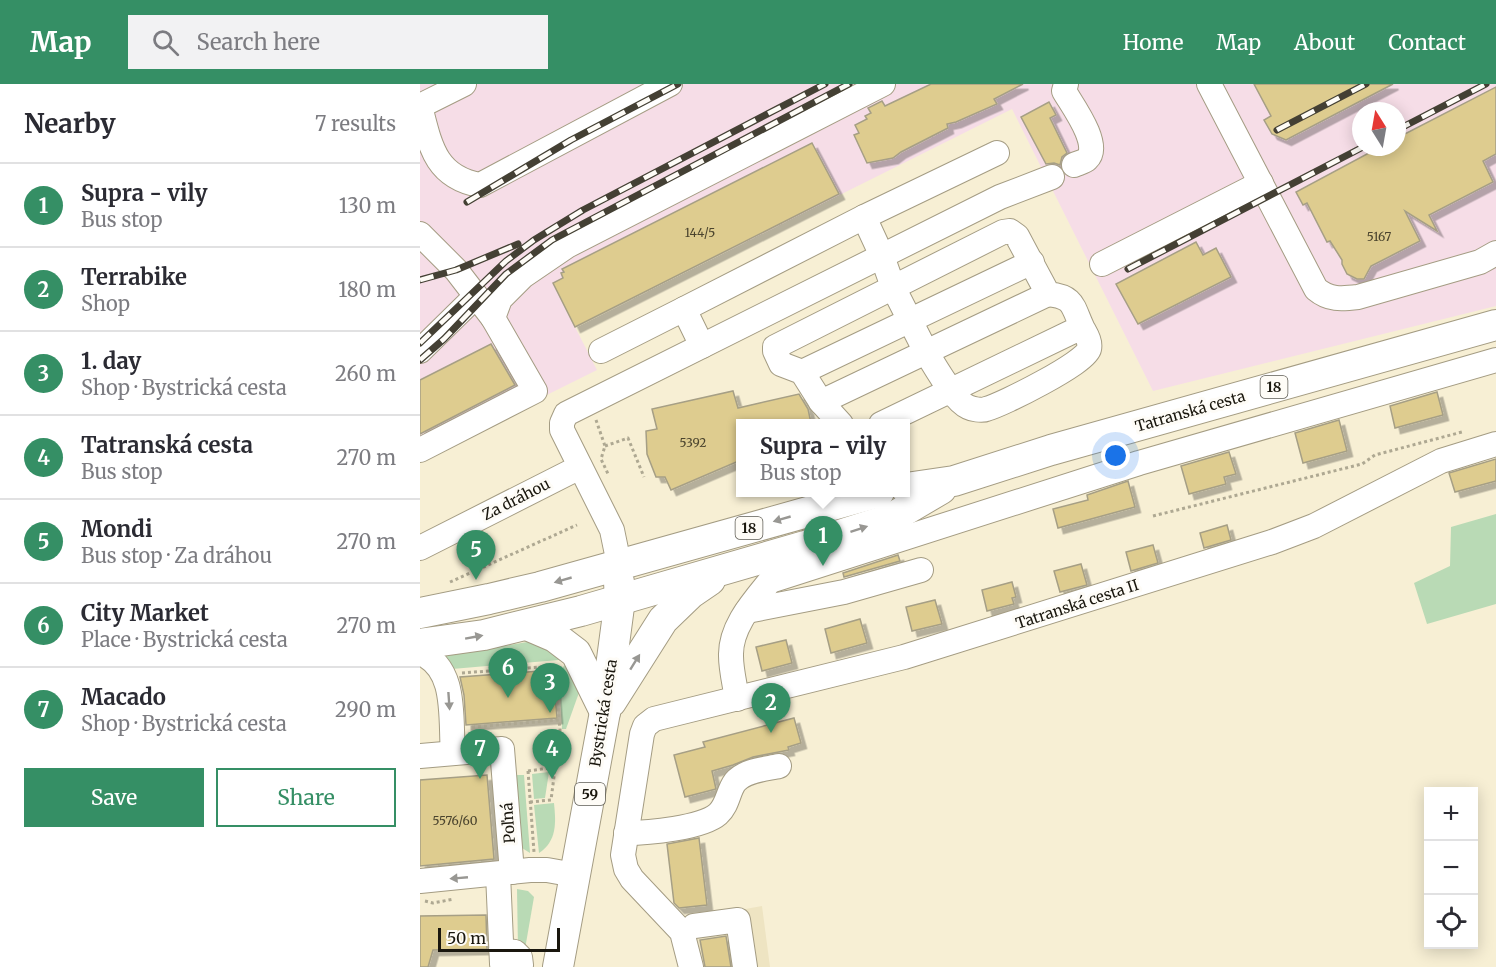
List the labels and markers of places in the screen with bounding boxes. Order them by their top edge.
pin: 1 [804,516,842,566]
pin: 5 [456,530,496,580]
pin: 6 [488,648,527,698]
pin: 3 [530,664,570,713]
pin: 2 [752,684,790,733]
pin: 7 [460,730,500,779]
pin: 4 [532,730,572,779]

